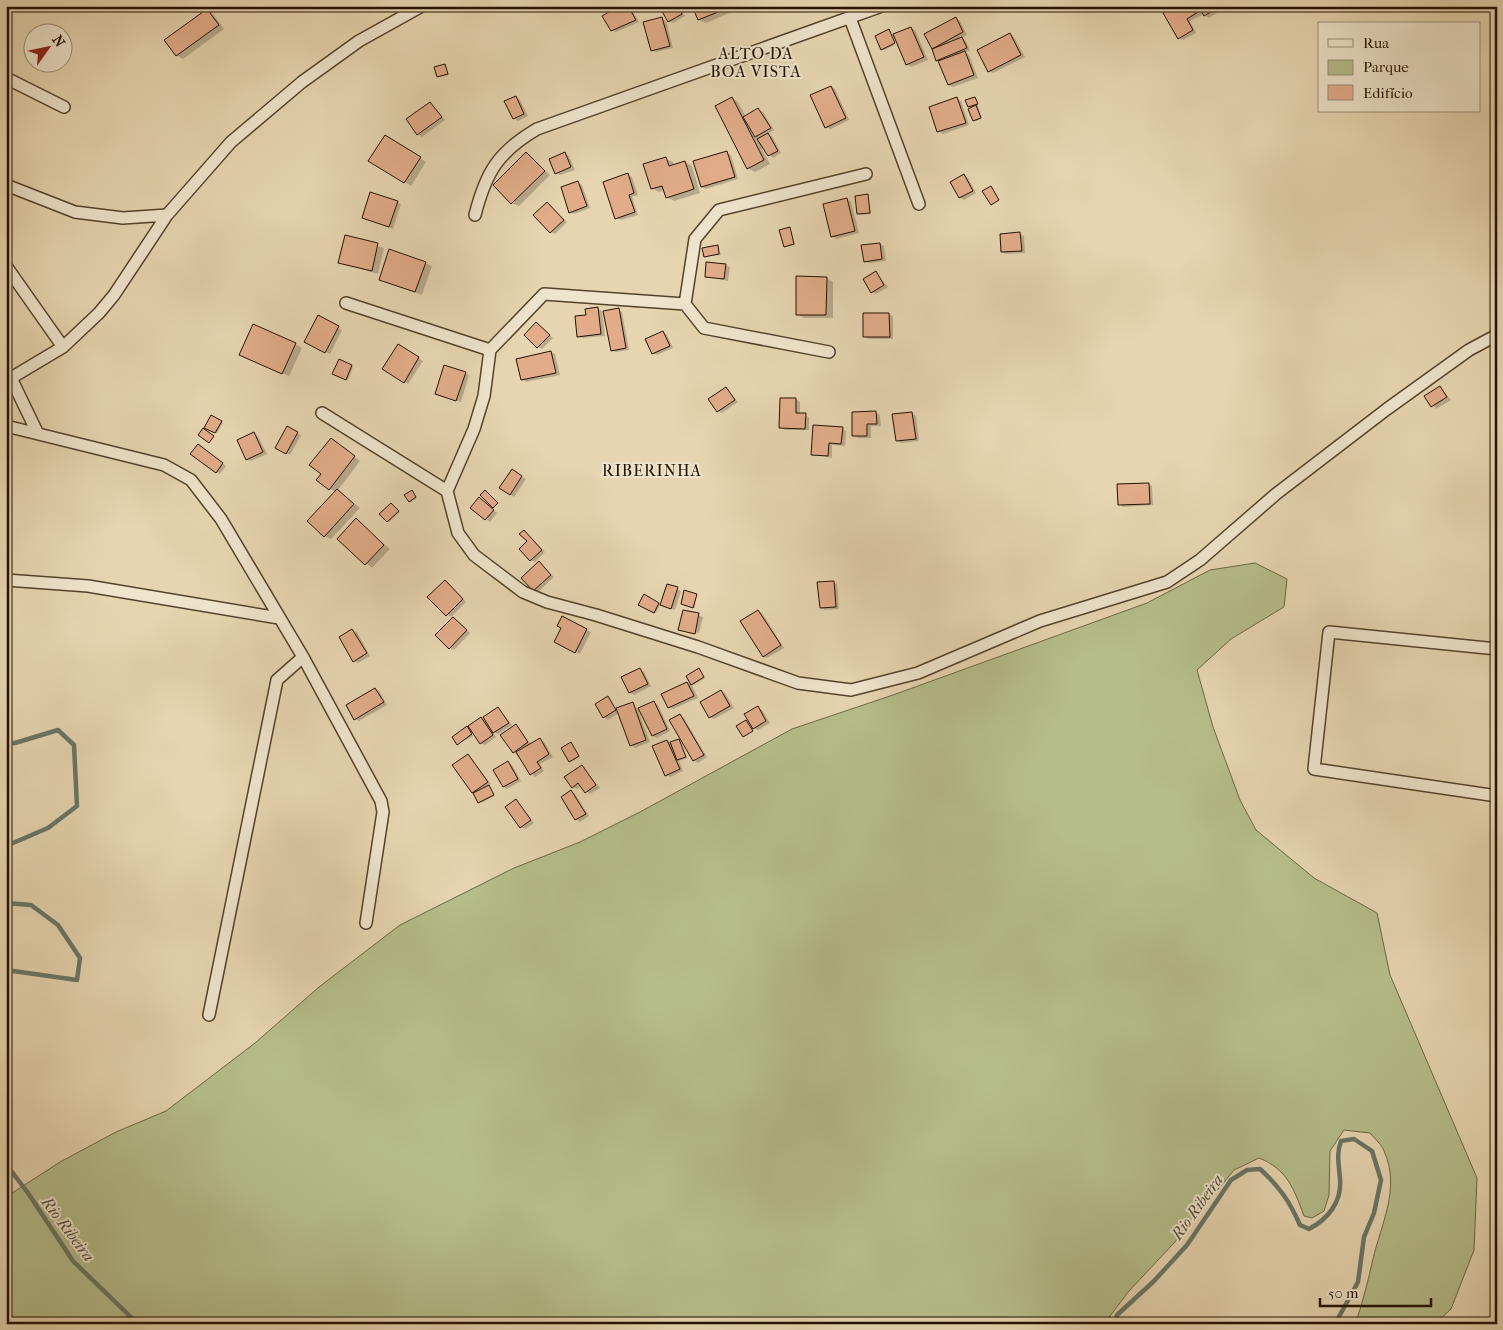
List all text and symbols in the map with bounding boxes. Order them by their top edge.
north arrow [22,22,72,72]
legend [1318,22,1480,112]
text: N [48,32,69,51]
text: Rua [1363,34,1390,52]
district label: ALTO DA BOA VISTA [710,44,802,81]
text: Parque [1363,58,1409,76]
text: Edifício [1363,84,1413,102]
district label: RIBERINHA [602,461,702,480]
water label: Rio Ribeira [1166,1171,1227,1244]
water label: Rio Ribeira [37,1192,98,1265]
scale bar [1320,1275,1432,1307]
text: 50 m [1328,1284,1359,1302]

